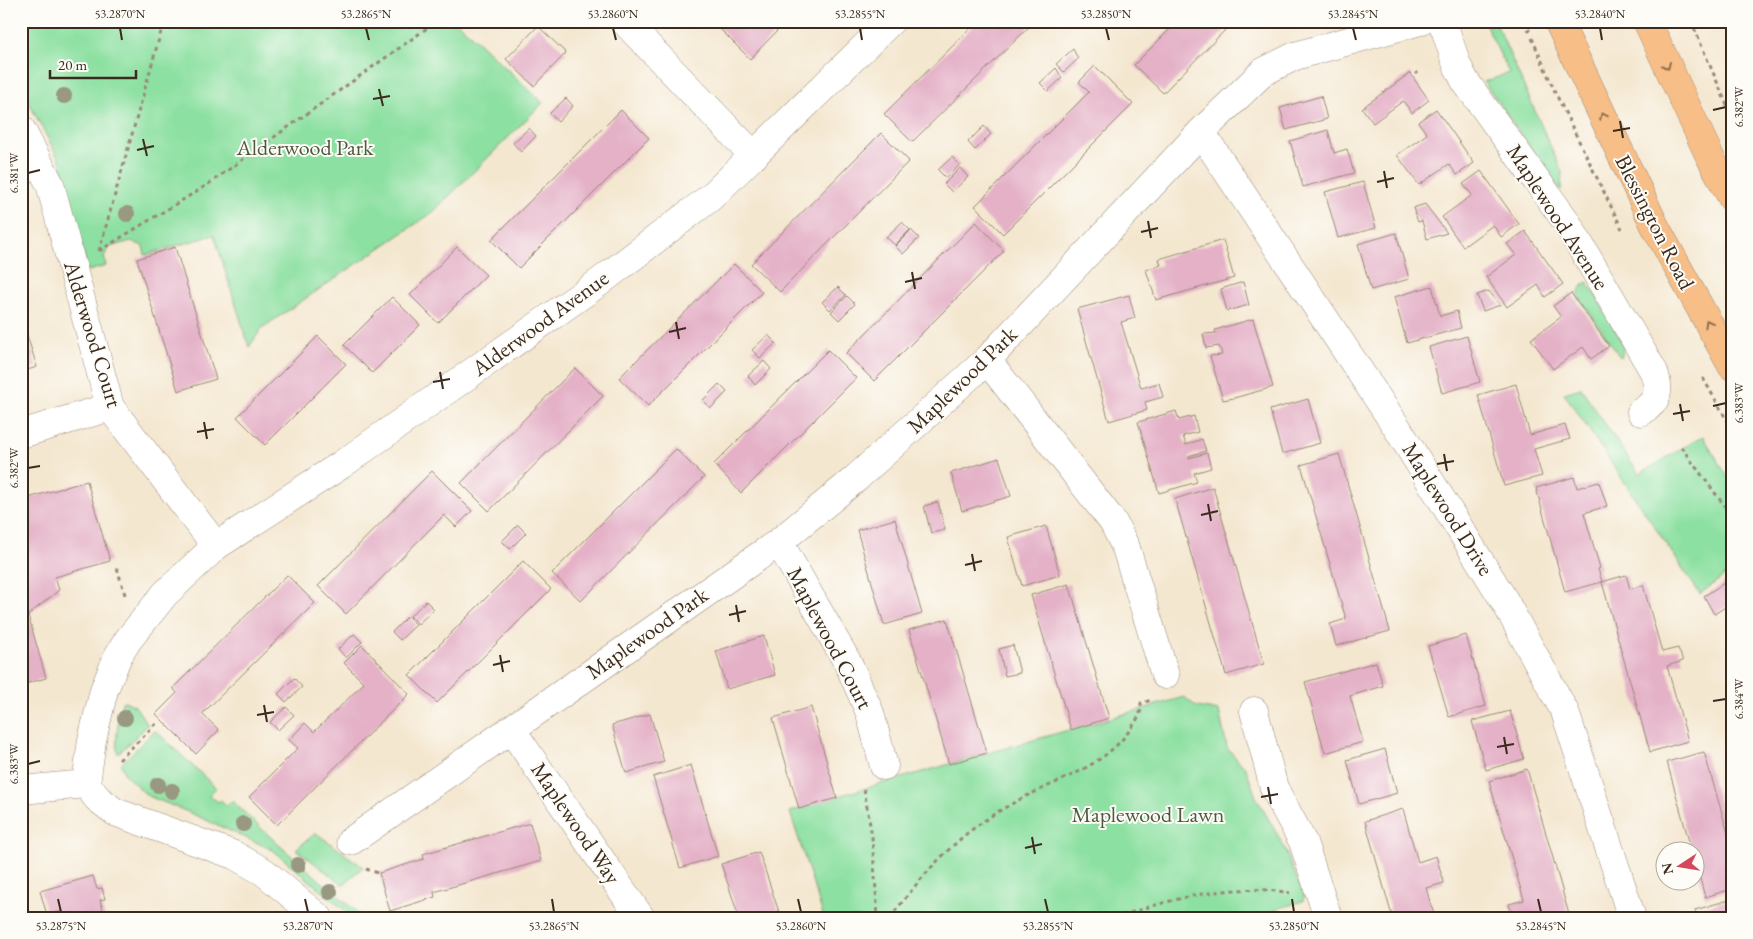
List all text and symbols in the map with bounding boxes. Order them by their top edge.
text: 53.2870°N [95,6,146,22]
text: 53.2865°N [341,6,392,22]
text: 53.2860°N [588,6,639,22]
text: 53.2855°N [835,6,886,22]
text: 53.2850°N [1081,6,1132,22]
text: 53.2845°N [1328,6,1379,22]
text: 53.2840°N [1575,6,1626,22]
scale bar [50,48,136,80]
text: 20 m [58,55,87,74]
one-way arrow [1661,61,1672,70]
text: 6.382°W [1731,86,1747,127]
one-way arrow [1599,112,1609,121]
park label: Alderwood Park [236,133,374,162]
street label: Maplewood Avenue [1500,139,1616,296]
street label: Blessington Road [1609,150,1702,295]
text: 6.381°W [6,152,22,193]
street label: Alderwood Court [57,256,129,411]
street label: Alderwood Avenue [465,263,615,383]
one-way arrow [1704,319,1714,328]
street label: Maplewood Park [901,320,1024,440]
text: 6.383°W [1731,382,1747,423]
street label: Maplewood Drive [1395,437,1501,581]
text: 6.382°W [6,447,22,488]
street label: Maplewood Court [780,562,880,714]
street label: Maplewood Park [580,580,714,686]
text: 6.384°W [1731,678,1747,719]
text: 6.383°W [6,743,22,784]
street label: Maplewood Way [525,756,628,890]
park label: Maplewood Lawn [1072,800,1225,829]
north arrow [1656,842,1706,892]
text: N [1657,861,1677,876]
text: 53.2875°N [36,918,87,934]
text: 53.2870°N [283,918,334,934]
text: 53.2865°N [529,918,580,934]
text: 53.2860°N [776,918,827,934]
text: 53.2855°N [1023,918,1074,934]
text: 53.2850°N [1269,918,1320,934]
text: 53.2845°N [1516,918,1567,934]

